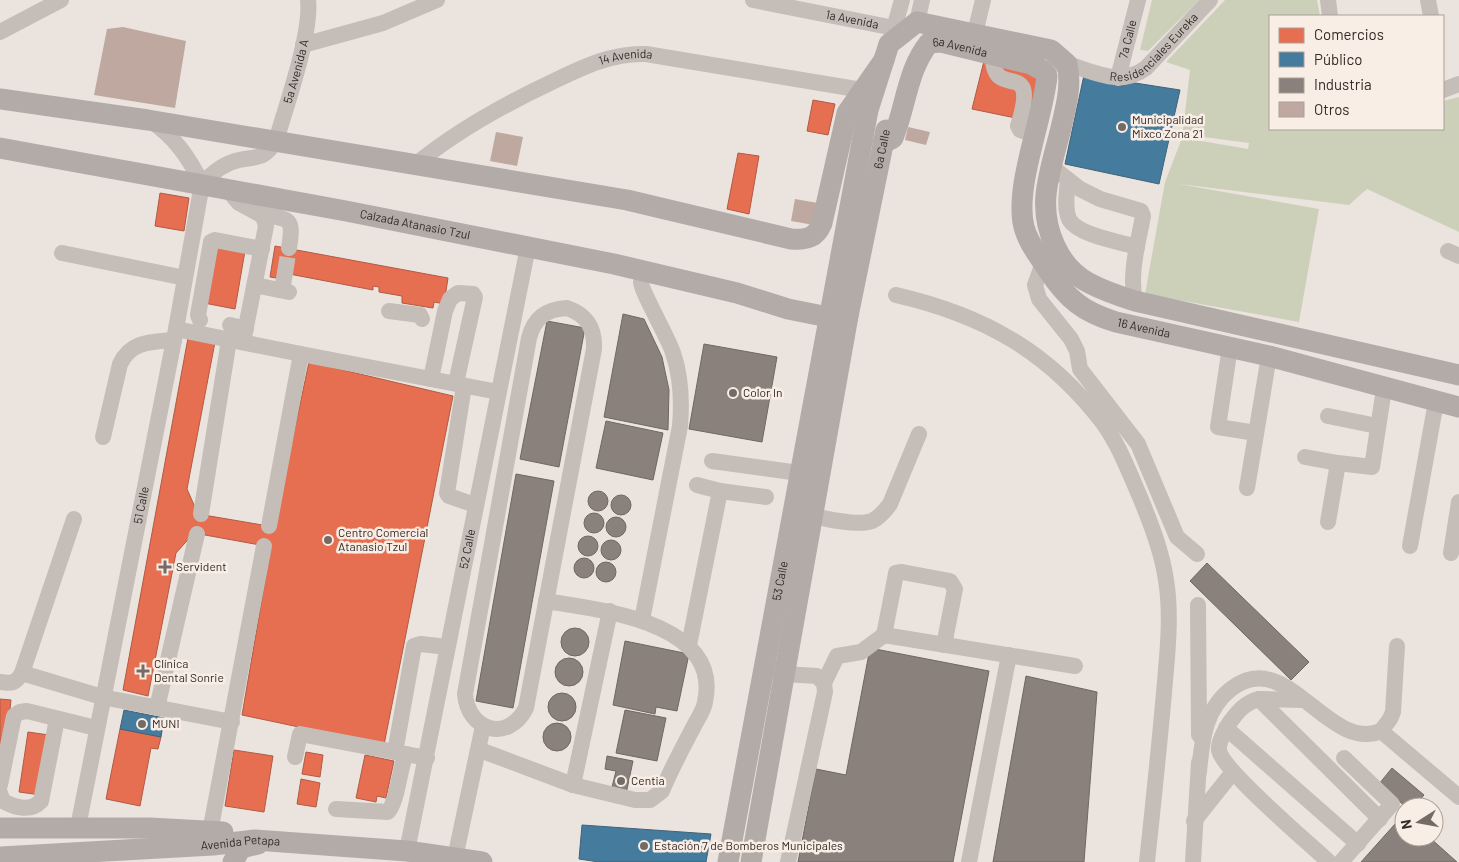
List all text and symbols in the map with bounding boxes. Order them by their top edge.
street label: 1a Avenida [824,7,880,31]
street label: Residenciales Eureka [1109,10,1200,83]
legend [1269,15,1444,130]
street label: 7a Calle [1115,18,1139,60]
text: Comercios [1314,25,1384,43]
street label: 6a Avenida [932,34,989,59]
street label: 5a Avenida A [280,38,310,105]
street label: 14 Avenida [596,46,654,67]
text: Público [1314,50,1362,68]
text: Industria [1314,75,1372,93]
text: Otros [1314,100,1350,118]
place label: Municipalidad Mixco Zona 21 [1132,112,1204,140]
marker: Municipalidad Mixco Zona 21 [1116,121,1128,133]
street label: 6a Calle [870,128,892,170]
street label: Calzada Atanasio Tzul [359,206,472,241]
street label: 16 Avenida [1116,315,1172,340]
place label: Color In [743,385,782,399]
marker: Color In [727,387,739,399]
street label: 51 Calle [130,485,151,525]
place label: Centro Comercial Atanasio Tzul [338,525,428,553]
street label: 52 Calle [456,528,477,570]
marker: Centro Comercial Atanasio Tzul [322,534,334,546]
place label: Servident [176,559,227,573]
marker: Servident [158,560,172,574]
street label: 53 Calle [769,560,790,602]
place label: Clínica Dental Sonrie [154,656,224,684]
marker: Clínica Dental Sonrie [136,664,150,678]
place label: MUNI [152,716,180,730]
marker: MUNI [136,718,148,730]
place label: Centia [631,773,665,787]
marker: Centia [615,775,627,787]
north arrow [1394,797,1444,847]
text: N [1397,818,1415,831]
street label: Avenida Petapa [200,832,281,852]
place label: Estación 7 de Bomberos Municipales [654,838,843,852]
marker: Estación 7 de Bomberos Municipales [638,840,650,852]

